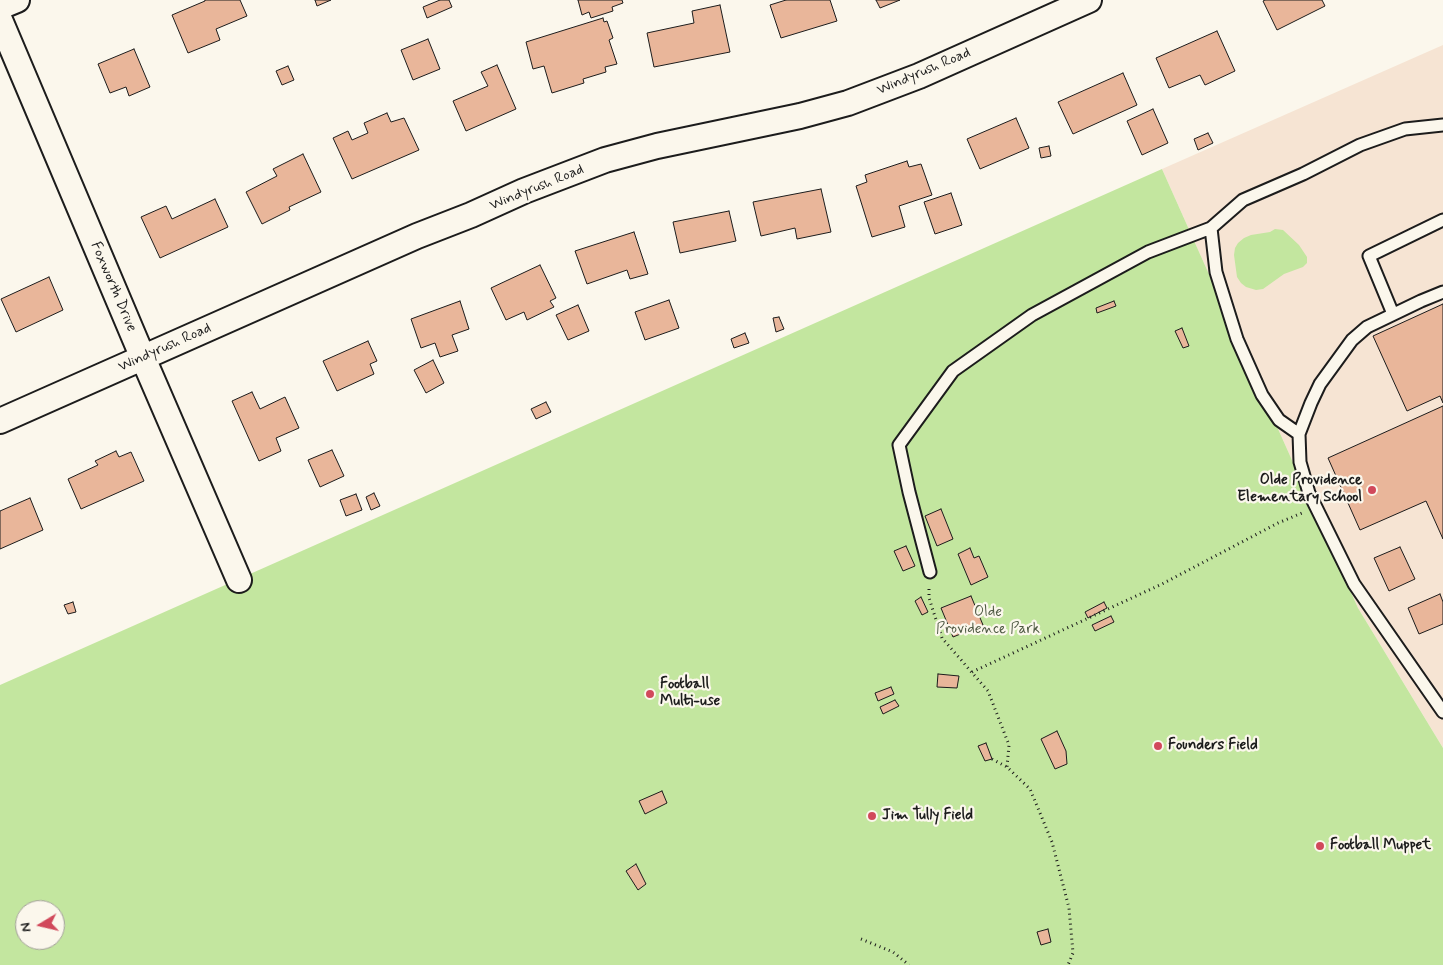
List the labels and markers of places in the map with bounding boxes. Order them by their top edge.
place label: Olde Providence Elementary School [1237,472,1362,507]
marker: Olde Providence Elementary School [1366,484,1378,496]
place label: Football Multi-use [660,676,720,711]
marker: Football Multi-use [644,688,656,700]
place label: Founders Field [1168,737,1258,755]
marker: Founders Field [1152,740,1164,752]
place label: Jim Tully Field [882,807,973,825]
marker: Jim Tully Field [866,810,878,822]
place label: Football Muppet [1330,837,1431,855]
marker: Football Muppet [1314,840,1326,852]

